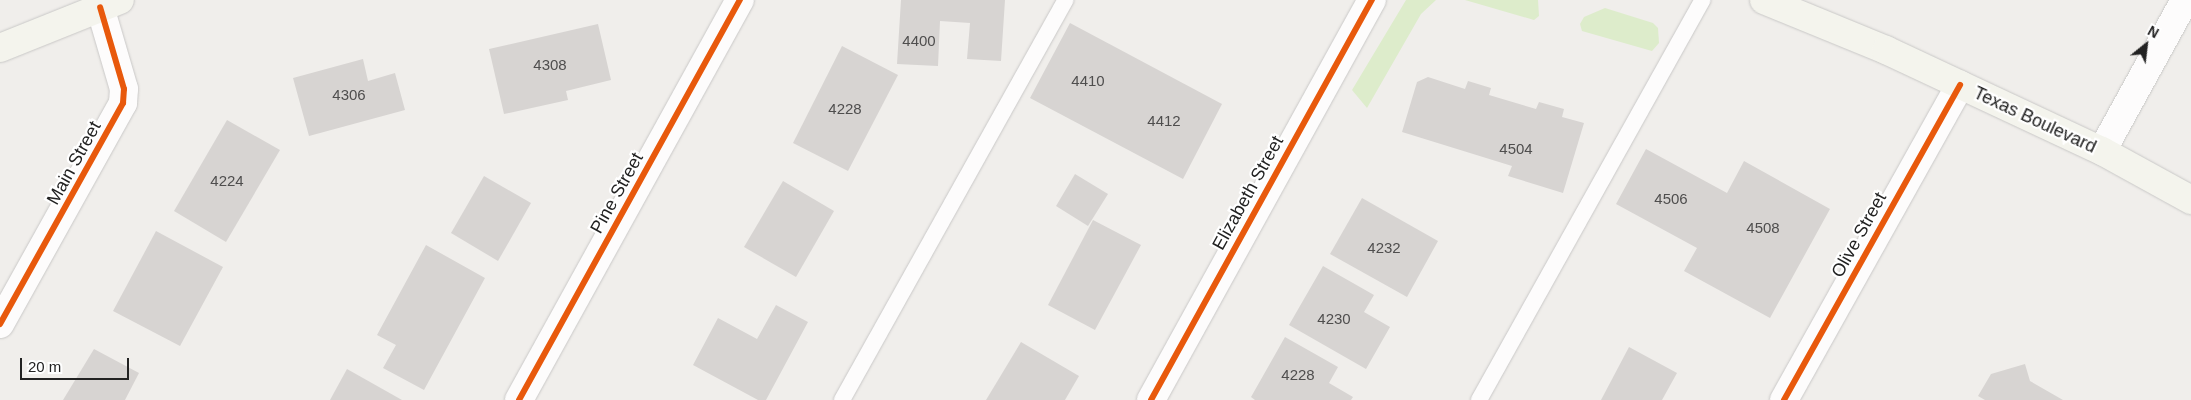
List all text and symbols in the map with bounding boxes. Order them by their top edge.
north arrow [2121,20,2171,70]
text: N [2145,22,2162,41]
house number: 4400 [902,32,936,50]
house number: 4308 [533,56,567,74]
house number: 4410 [1071,72,1105,90]
street label: Texas Boulevard [1970,82,2100,158]
house number: 4306 [332,86,366,104]
house number: 4228 [828,100,862,118]
house number: 4412 [1147,112,1181,130]
street label: Main Street [42,118,106,208]
street label: Elizabeth Street [1208,132,1288,254]
house number: 4504 [1499,140,1533,158]
street label: Pine Street [586,149,648,237]
house number: 4224 [210,172,244,190]
street label: Olive Street [1827,189,1891,281]
house number: 4506 [1654,190,1688,208]
house number: 4508 [1746,219,1780,237]
house number: 4232 [1367,239,1401,257]
house number: 4230 [1317,310,1351,328]
scale bar [22,348,131,380]
text: 20 m [28,358,61,375]
house number: 4228 [1281,366,1315,384]

